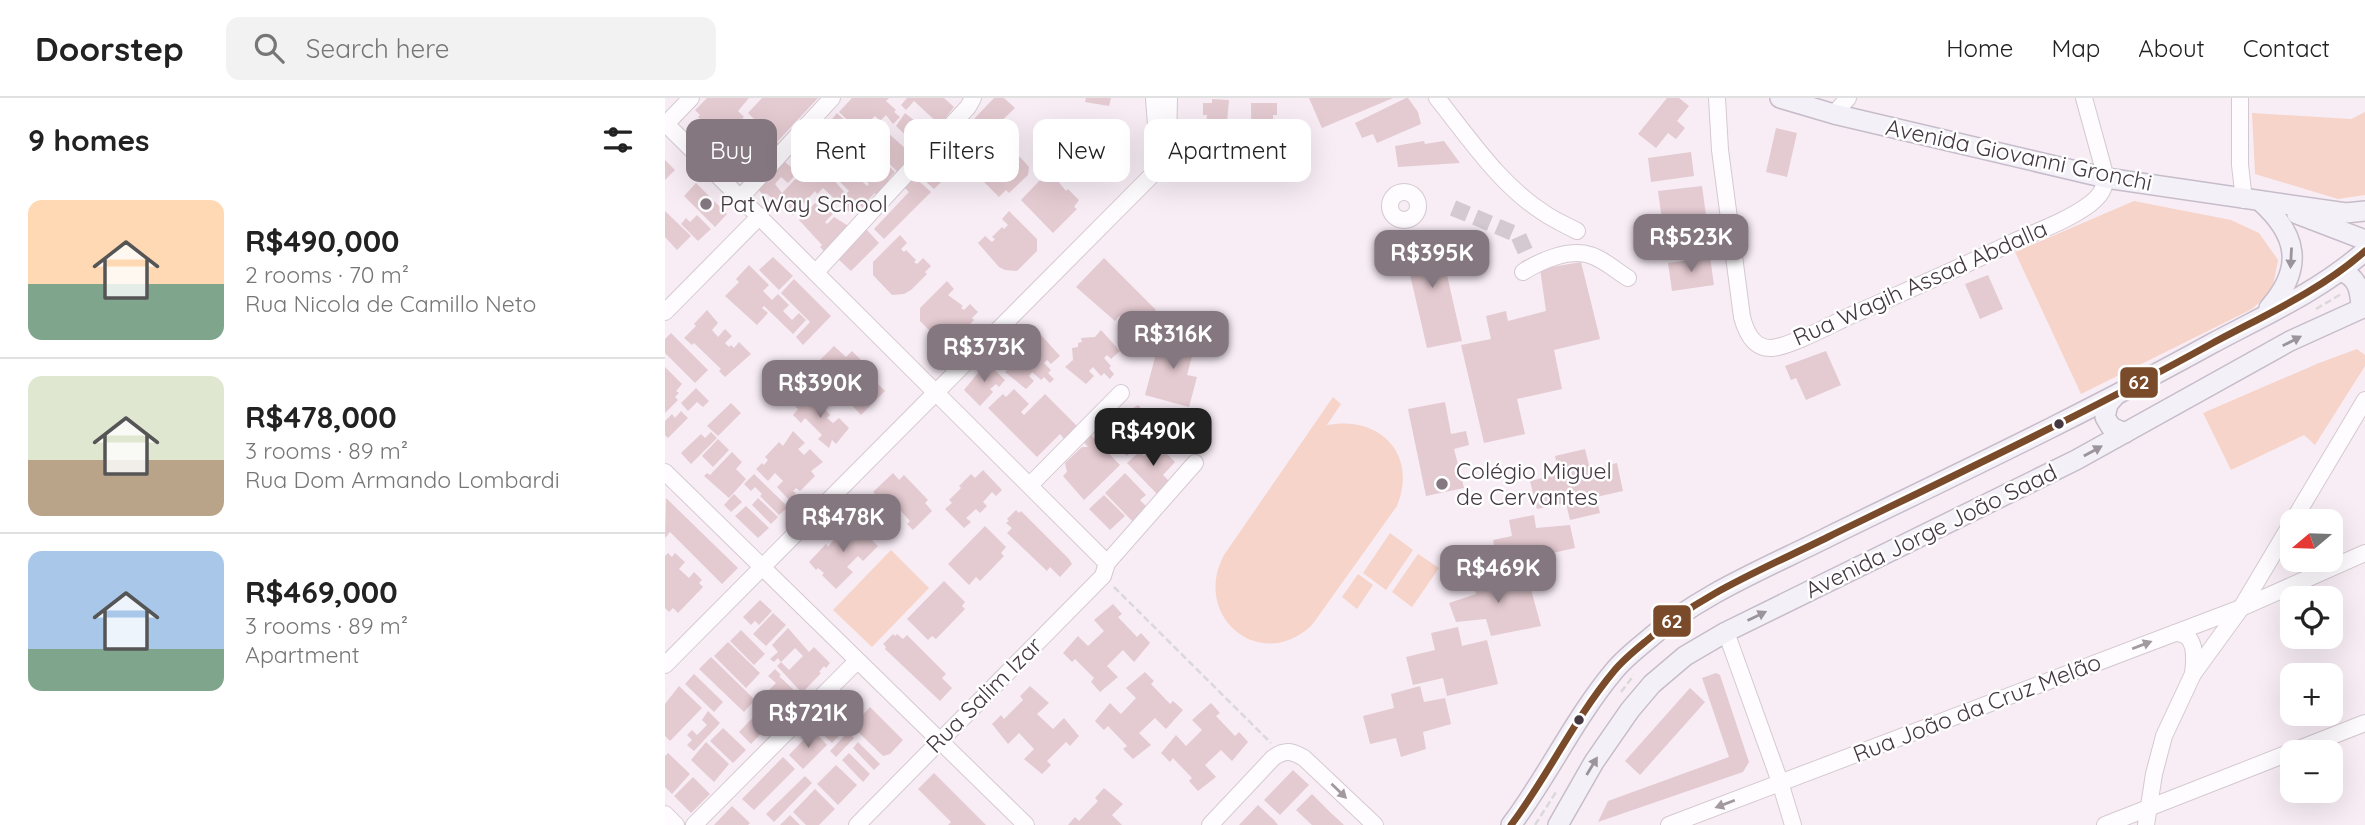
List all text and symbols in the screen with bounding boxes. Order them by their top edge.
search box [226,17,716,80]
text: Doorstep [35,28,184,69]
icon: search [250,29,288,67]
text: Search here [306,32,449,65]
text: Home [1946,33,2013,63]
text: Map [2051,33,2100,63]
text: About [2138,33,2205,63]
text: Contact [2243,33,2330,63]
street label: Avenida Giovanni Gronchi [1883,112,2155,197]
chip: Buy [686,119,777,182]
chip: Rent [791,119,890,182]
chip: Filters [904,119,1019,182]
chip: New [1033,119,1130,182]
chip: Apartment [1144,119,1311,182]
text: 9 homes [28,121,150,159]
icon: filters [599,121,637,159]
place label: Pat Way School [720,189,888,218]
marker: Pat Way School [698,196,714,212]
street label: Rua Wagih Assad Abdalla [1788,213,2051,352]
pin: R$523K [1634,214,1748,274]
text: R$490,000 [245,222,400,260]
text: R$523K [1649,222,1733,251]
icon: home [84,228,168,312]
pin: R$395K [1375,230,1489,290]
text: R$395K [1390,238,1474,267]
one-way arrow [2285,247,2296,269]
text: 2 rooms · 70 m² [245,260,409,289]
text: Rua Nicola de Camillo Neto [245,289,536,318]
pin: R$316K [1116,312,1230,371]
text: R$316K [1134,319,1212,348]
pin: R$373K [927,324,1041,384]
text: R$373K [943,332,1025,361]
one-way arrow [2282,335,2302,346]
pin: R$390K [763,360,877,420]
line badge: 62 [2119,366,2159,399]
text: R$390K [778,368,862,397]
text: 62 [2128,370,2150,394]
text: R$478,000 [245,398,397,436]
icon: home [84,404,168,488]
pin: R$490K [1096,408,1210,468]
text: R$490K [1111,416,1195,445]
unlabelled marker [2052,417,2066,431]
text: 3 rooms · 89 m² [245,436,408,465]
one-way arrow [2083,445,2103,457]
place label: Colégio Miguel de Cervantes [1456,456,1612,511]
street label: Avenida Jorge João Saad [1800,457,2061,604]
text: Rua Dom Armando Lombardi [245,465,560,494]
marker: Colégio Miguel de Cervantes [1434,476,1450,492]
pin: R$478K [786,494,900,554]
text: R$478K [802,502,884,531]
north arrow [2280,509,2343,572]
map controls [2280,509,2343,803]
pin: R$469K [1441,546,1555,605]
text: R$469K [1456,553,1540,582]
text: R$469,000 [245,573,398,611]
icon: home [84,579,168,663]
button: locate [2280,586,2343,649]
line badge: 62 [1652,604,1692,638]
text: 62 [1661,609,1683,633]
text: 3 rooms · 89 m² [245,611,408,640]
one-way arrow [1747,611,1767,622]
street label: Rua Salim Izar [920,630,1048,759]
text: Apartment [245,640,359,669]
one-way arrow [2131,640,2152,651]
street label: Rua João da Cruz Melão [1849,647,2105,768]
button: + [2280,663,2343,726]
pin: R$721K [751,690,865,750]
text: R$721K [768,698,848,727]
unlabelled marker [1572,713,1586,727]
button: − [2280,740,2343,803]
one-way arrow [1586,757,1598,776]
one-way arrow [1330,783,1347,799]
one-way arrow [1714,798,1735,809]

